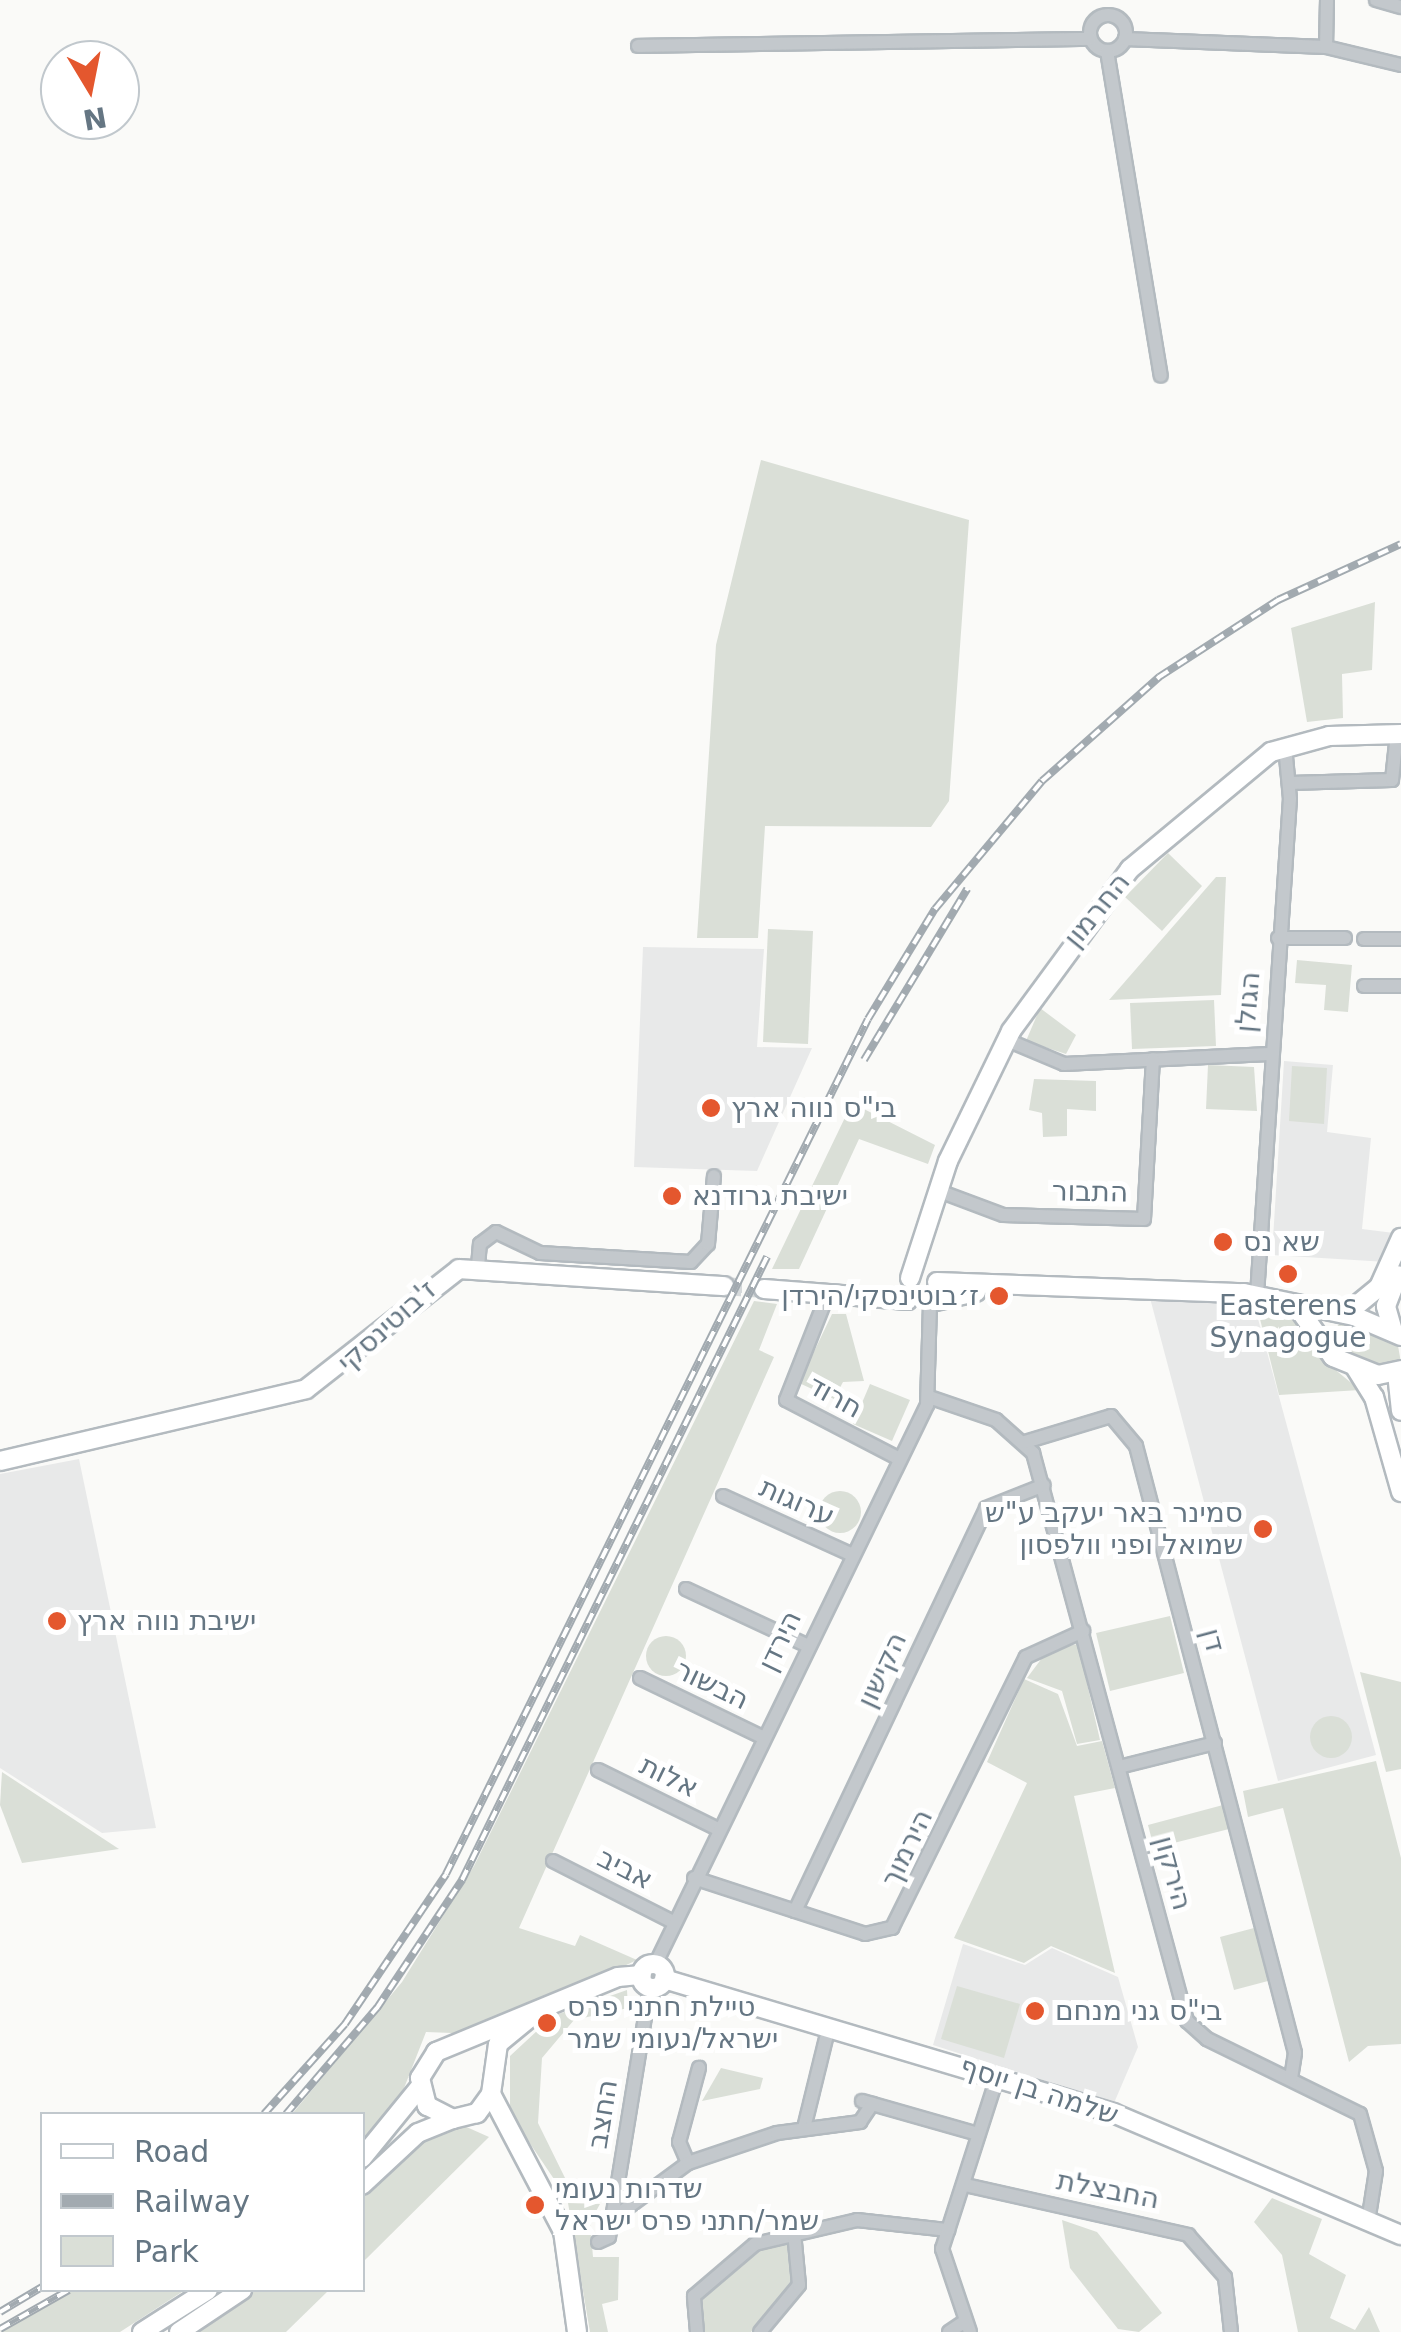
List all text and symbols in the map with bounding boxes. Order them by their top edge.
north arrow [40,40,140,140]
text: N [81,100,109,136]
street label: החרמון [1057,866,1137,954]
street label: הגולן [1229,970,1267,1034]
place label: בי"ס נווה ארץ [731,1091,897,1125]
marker: בי"ס נווה ארץ [700,1097,722,1119]
street label: התבור [1052,1175,1128,1209]
place label: ישיבת גרודנא [692,1179,848,1213]
marker: ישיבת גרודנא [661,1185,683,1207]
place label: שא נס [1243,1225,1320,1259]
marker: שא נס [1212,1231,1234,1253]
marker: Easterens Synagogue [1277,1263,1299,1285]
street label: ז'בוטינסקי [331,1273,443,1379]
place label: ז׳בוטינסקי/הירדן [781,1279,979,1313]
marker: ז׳בוטינסקי/הירדן [988,1285,1010,1307]
place label: Easterens Synagogue [1210,1289,1366,1355]
street label: חרוד [802,1368,868,1426]
street label: ערוגות [754,1471,840,1533]
place label: סמינר באר יעקב ע"ש שמואל ופני וולפסון [985,1496,1243,1562]
marker: סמינר באר יעקב ע"ש שמואל ופני וולפסון [1252,1518,1274,1540]
place label: ישיבת נווה ארץ [77,1604,256,1638]
street label: הירדן [751,1605,809,1677]
marker: ישיבת נווה ארץ [46,1610,68,1632]
street label: דן [1194,1625,1232,1655]
street label: הקישון [850,1627,914,1713]
street label: הבשור [670,1653,754,1717]
street label: אלות [634,1749,704,1805]
street label: הירמוך [874,1804,940,1892]
street label: הירקון [1147,1832,1199,1914]
street label: אביב [592,1841,658,1897]
place label: טיילת חתני פרס ישראל/נעומי שמר [567,1990,778,2056]
place label: בי"ס גני מנחם [1055,1994,1222,2028]
marker: בי"ס גני מנחם [1024,2000,1046,2022]
marker: טיילת חתני פרס ישראל/נעומי שמר [536,2012,558,2034]
street label: שלמה בן יוסף [956,2050,1122,2132]
street label: החצב [581,2077,625,2151]
legend [40,2112,365,2292]
text: Road [134,2134,209,2169]
street label: החבצלת [1054,2164,1162,2216]
place label: שדרות נעומי שמר/חתני פרס ישראל [555,2172,819,2238]
text: Railway [134,2184,250,2219]
marker: שדרות נעומי שמר/חתני פרס ישראל [524,2194,546,2216]
text: Park [134,2234,199,2269]

